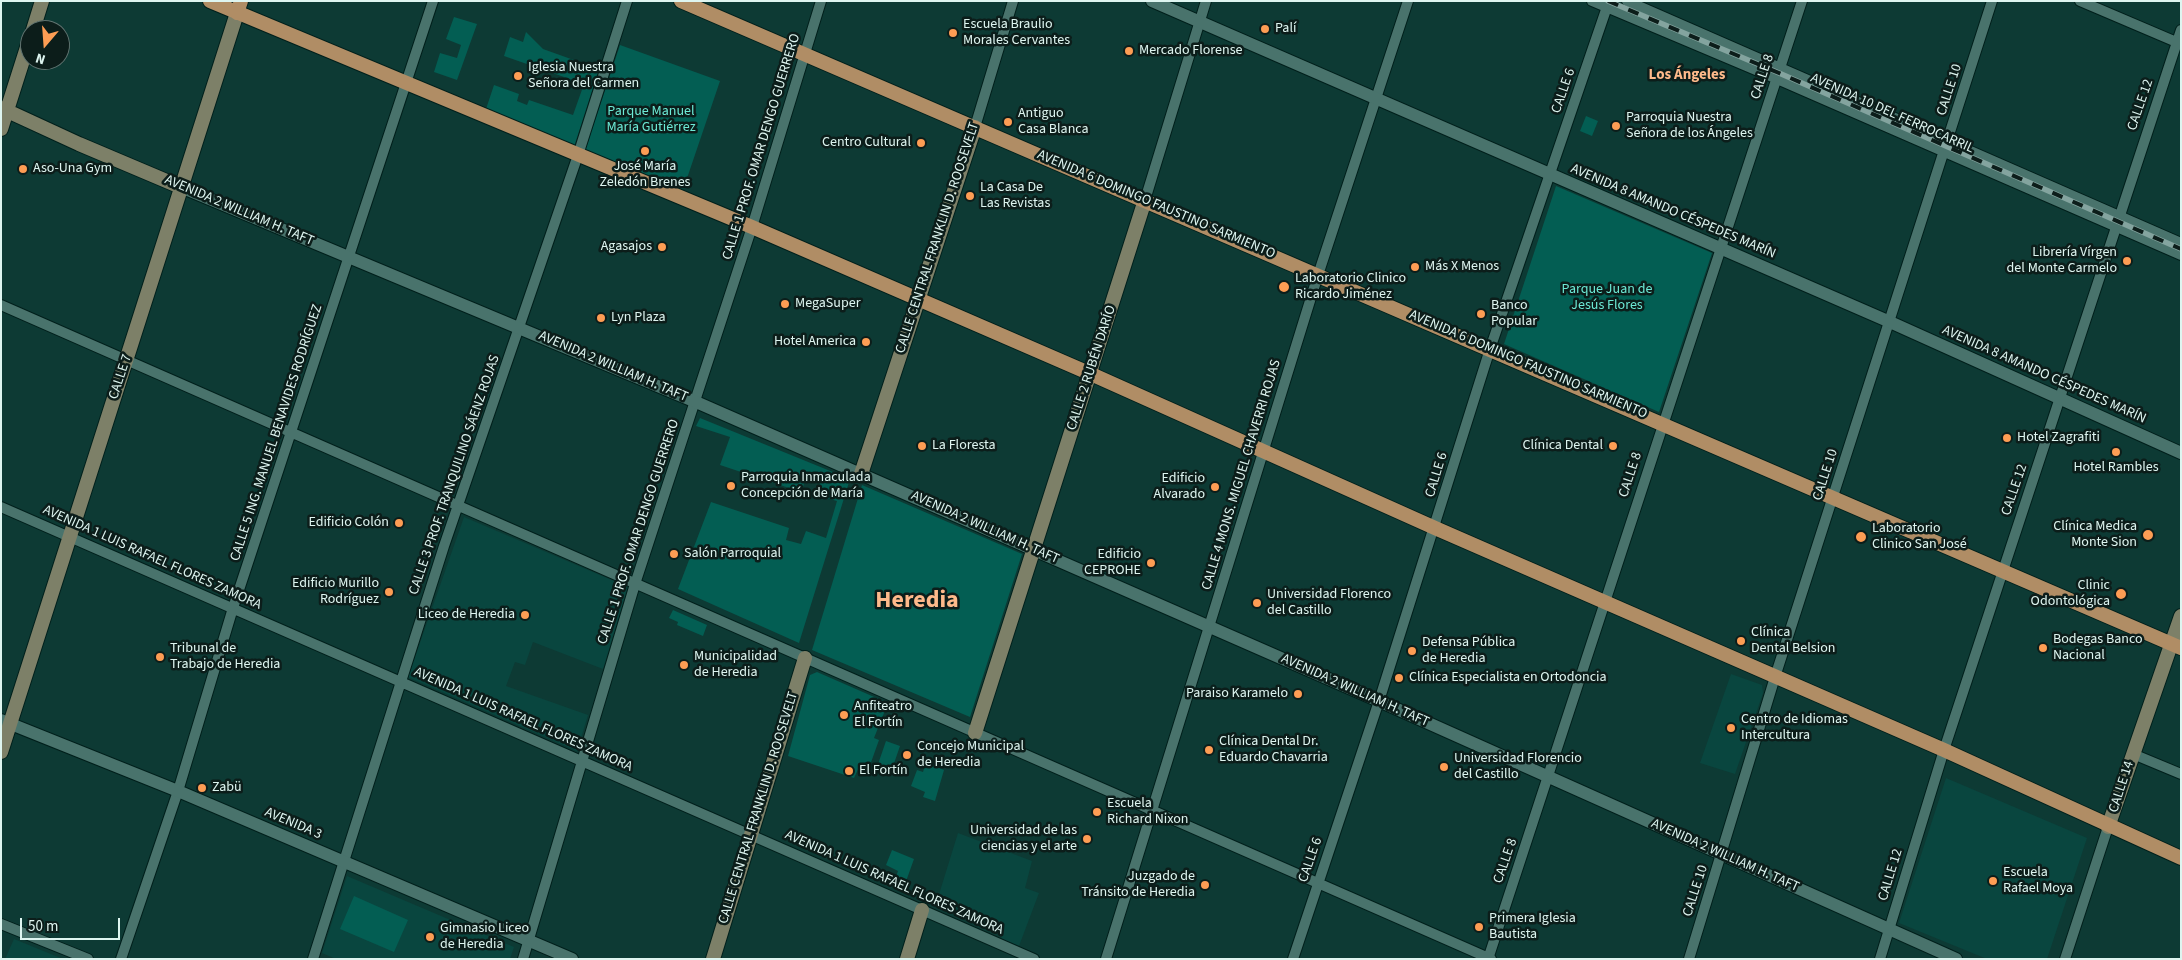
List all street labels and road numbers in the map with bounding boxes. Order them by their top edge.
street label: CALLE 1 PROF. OMAR DENGO GUERRERO [720,32,804,262]
street label: CALLE 8 [1748,52,1778,102]
street label: CALLE 10 [1934,62,1966,118]
street label: CALLE 6 [1549,66,1579,116]
street label: AVENIDA 10 DEL FERROCARRIL [1808,70,1976,158]
street label: CALLE 12 [2124,77,2158,133]
street label: CALLE CENTRAL FRANKLIN D. ROOSEVELT [893,120,983,356]
street label: AVENIDA 6 DOMINGO FAUSTINO SARMIENTO [1034,147,1278,263]
street label: AVENIDA 8 AMANDO CÉSPEDES MARÍN [1568,161,1778,263]
street label: AVENIDA 2 WILLIAM H. TAFT [162,172,316,250]
street label: CALLE 5 ING. MANUEL BENAVIDES RODRÍGUEZ [227,302,327,564]
street label: CALLE 2 RUBÉN DARÍO [1064,303,1120,433]
street label: AVENIDA 6 DOMINGO FAUSTINO SARMIENTO [1406,307,1650,423]
street label: AVENIDA 8 AMANDO CÉSPEDES MARÍN [1939,322,2149,428]
street label: AVENIDA 2 WILLIAM H. TAFT [536,328,690,406]
street label: CALLE 7 [106,352,136,402]
street label: CALLE 3 PROF. TRANQUILINO SÁENZ ROJAS [406,353,504,597]
street label: CALLE 4 MONS. MIGUEL CHAVERRI ROJAS [1199,358,1285,592]
street label: CALLE 1 PROF. OMAR DENGO GUERRERO [595,417,683,647]
street label: CALLE 10 [1810,447,1842,503]
street label: CALLE 6 [1422,450,1452,500]
street label: CALLE 8 [1616,450,1646,500]
street label: CALLE 12 [1998,462,2032,518]
street label: AVENIDA 2 WILLIAM H. TAFT [908,488,1062,568]
street label: AVENIDA 1 LUIS RAFAEL FLORES ZAMORA [40,502,264,614]
street label: AVENIDA 2 WILLIAM H. TAFT [1278,651,1432,731]
street label: AVENIDA 1 LUIS RAFAEL FLORES ZAMORA [411,664,635,776]
street label: CALLE CENTRAL FRANKLIN D. ROOSEVELT [716,690,802,926]
street label: CALLE 14 [2106,759,2138,815]
street label: AVENIDA 3 [262,804,324,844]
street label: AVENIDA 2 WILLIAM H. TAFT [1648,816,1802,896]
street label: AVENIDA 1 LUIS RAFAEL FLORES ZAMORA [782,827,1006,939]
street label: CALLE 6 [1296,835,1326,885]
street label: CALLE 8 [1491,836,1521,886]
street label: CALLE 12 [1875,847,1907,903]
street label: CALLE 10 [1680,863,1712,919]

